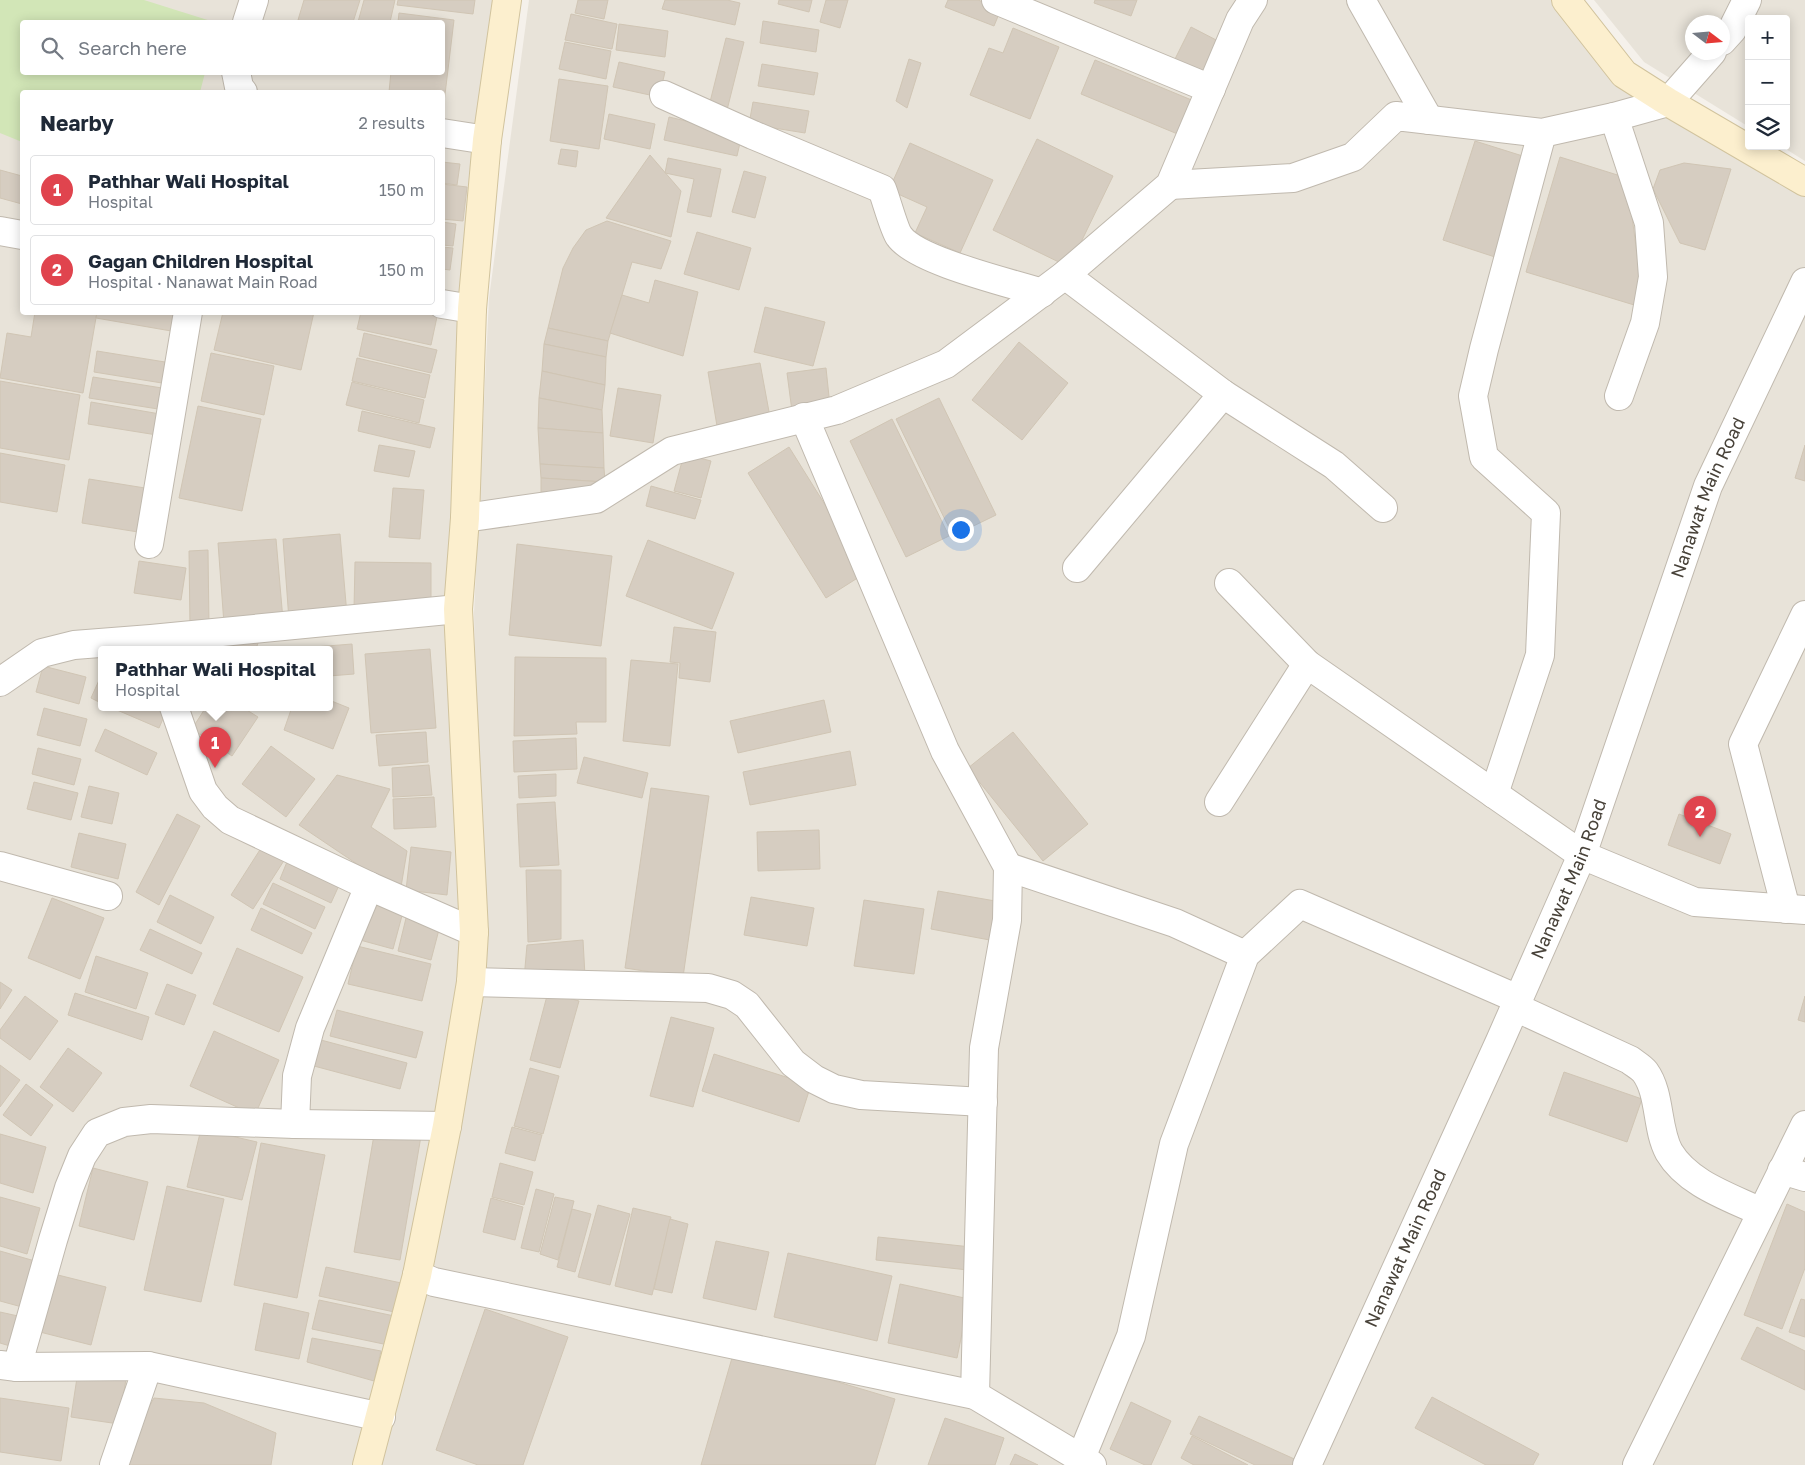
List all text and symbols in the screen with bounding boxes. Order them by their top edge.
north arrow [1685,15,1730,60]
map controls [1745,15,1790,150]
button: + [1745,15,1790,60]
search box [20,20,445,75]
icon: search [38,34,66,62]
text: Search here [78,36,187,59]
button: − [1745,60,1790,105]
button: layers [1745,105,1790,150]
text: Nearby [40,110,114,136]
text: 2 results [359,113,425,133]
text: Pathhar Wali Hospital [88,169,289,192]
text: 1 [53,180,61,200]
text: 150 m [379,180,424,200]
text: Hospital [88,192,153,212]
text: Gagan Children Hospital [88,249,313,272]
text: 2 [52,260,62,280]
text: 150 m [379,260,424,280]
text: Hospital · Nanawat Main Road [88,272,318,292]
street label: Nanawat Main Road [1665,414,1749,581]
your location [948,517,974,543]
popup [98,646,333,711]
text: Pathhar Wali Hospital [115,657,316,680]
text: Hospital [115,680,180,700]
pin: 1 [199,727,231,768]
street label: Nanawat Main Road [1526,796,1610,962]
pin: 2 [1684,796,1716,837]
street label: Nanawat Main Road [1359,1166,1450,1330]

